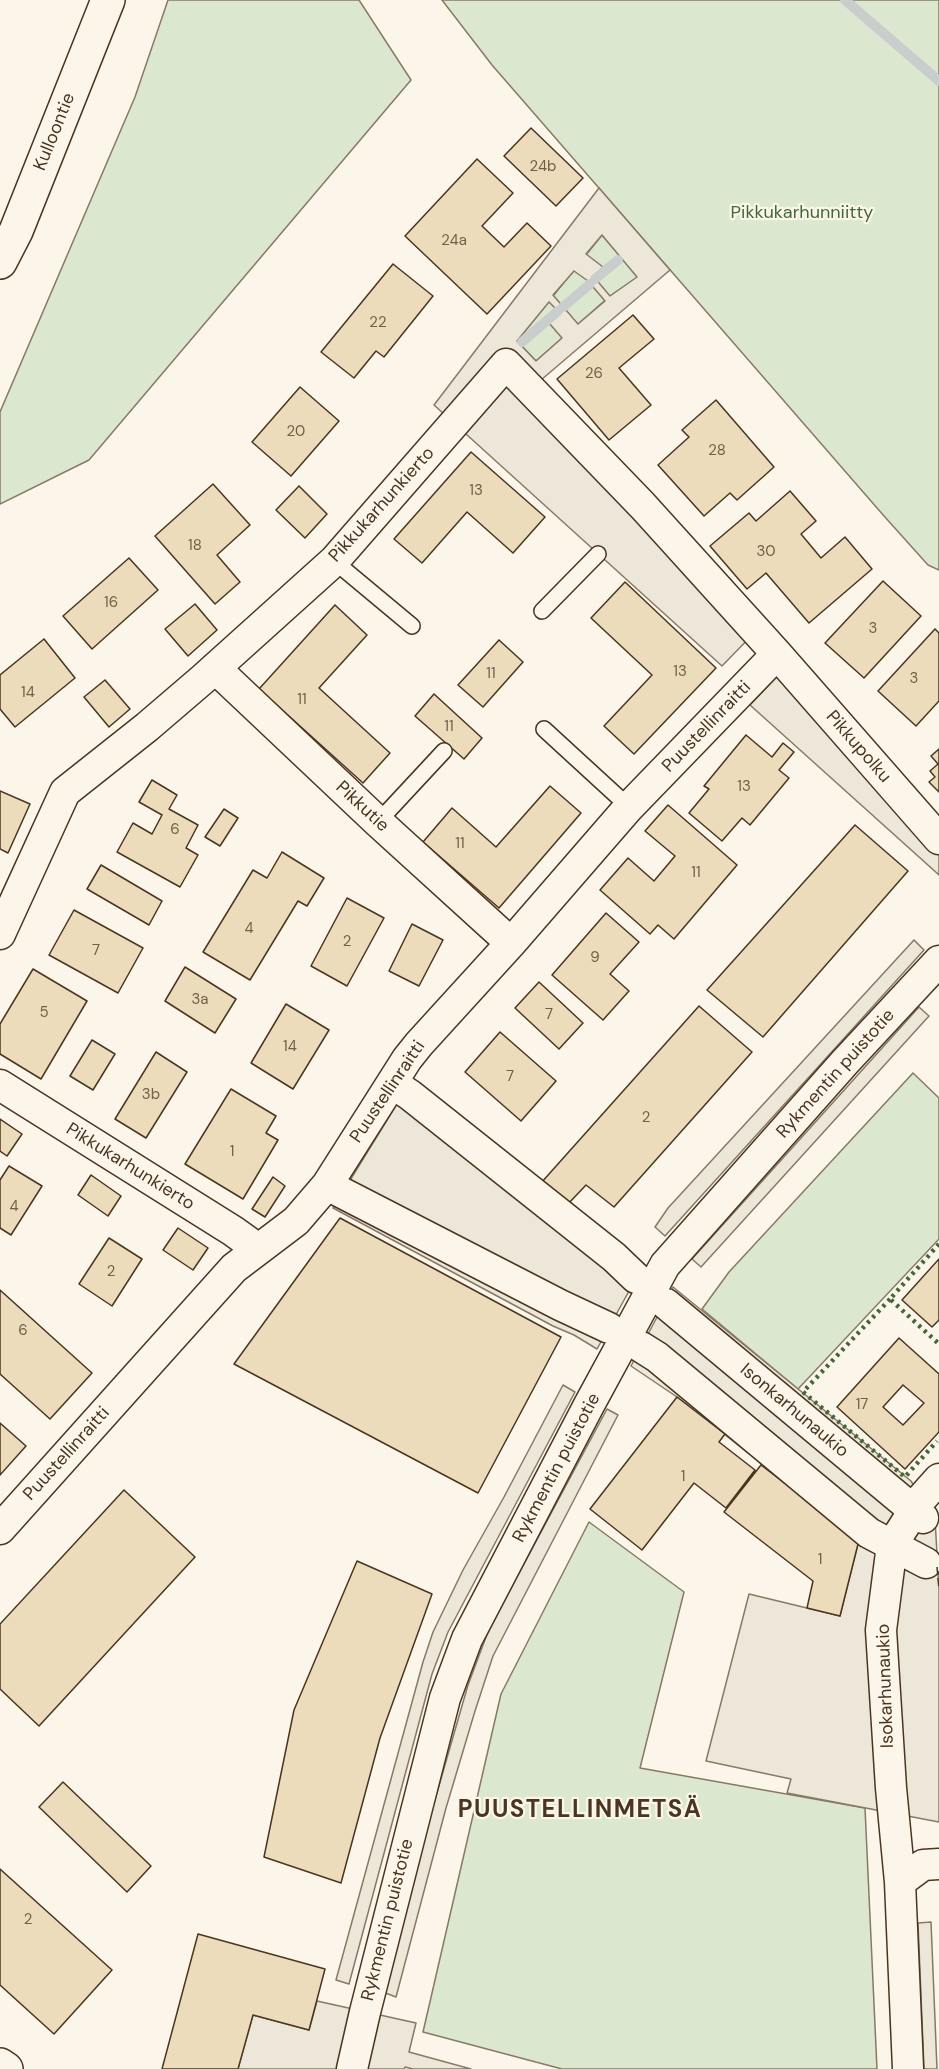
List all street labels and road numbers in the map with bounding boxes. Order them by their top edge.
street label: Kulloontie [30,90,80,174]
street label: Pikkukarhunkierto [325,443,439,567]
street label: Puustellinraitti [658,677,756,777]
street label: Pikkupolku [821,706,895,788]
street label: Pikkutie [331,777,393,837]
street label: Rykmentin puistotie [772,1005,900,1143]
street label: Puustellinraitti [346,1037,430,1147]
street label: Pikkukarhunkierto [62,1119,198,1215]
street label: Isonkarhunaukio [735,1359,853,1463]
street label: Rykmentin puistotie [508,1390,606,1546]
street label: Puustellinraitti [19,1403,115,1505]
street label: Isokarhunaukio [873,1623,899,1749]
street label: Rykmentin puistotie [357,1837,419,2003]

